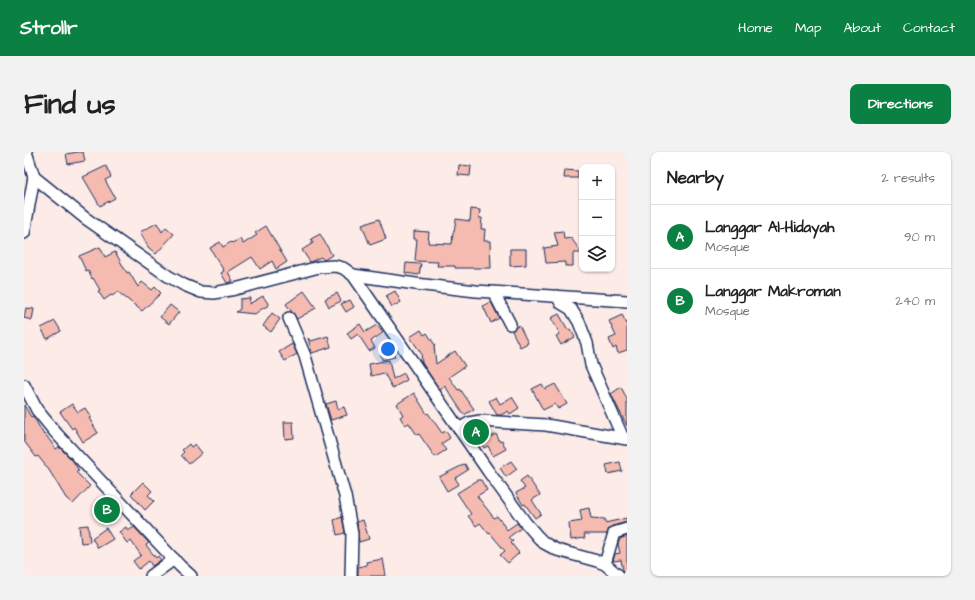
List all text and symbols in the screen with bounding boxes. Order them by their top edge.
text: Strollr [20,15,78,42]
text: Home [738,18,773,38]
text: Map [795,18,821,38]
text: About [843,18,881,38]
text: Contact [903,18,955,38]
button: Directions [850,84,951,124]
text: Find us [24,85,115,124]
map controls [579,164,615,272]
button: + [579,164,615,200]
text: Nearby [667,166,724,190]
text: 2 results [881,169,935,187]
button: − [579,200,615,236]
text: Langgar Al-Hidayah [705,217,835,238]
text: A [676,228,684,246]
text: 90 m [904,228,935,246]
button: layers [579,236,615,272]
text: Mosque [705,238,750,256]
text: Langgar Makroman [705,281,841,302]
text: B [675,292,685,310]
text: 240 m [895,292,935,310]
text: Mosque [705,302,750,320]
your location [378,339,398,359]
pin: A [463,417,489,447]
pin: B [94,495,120,525]

